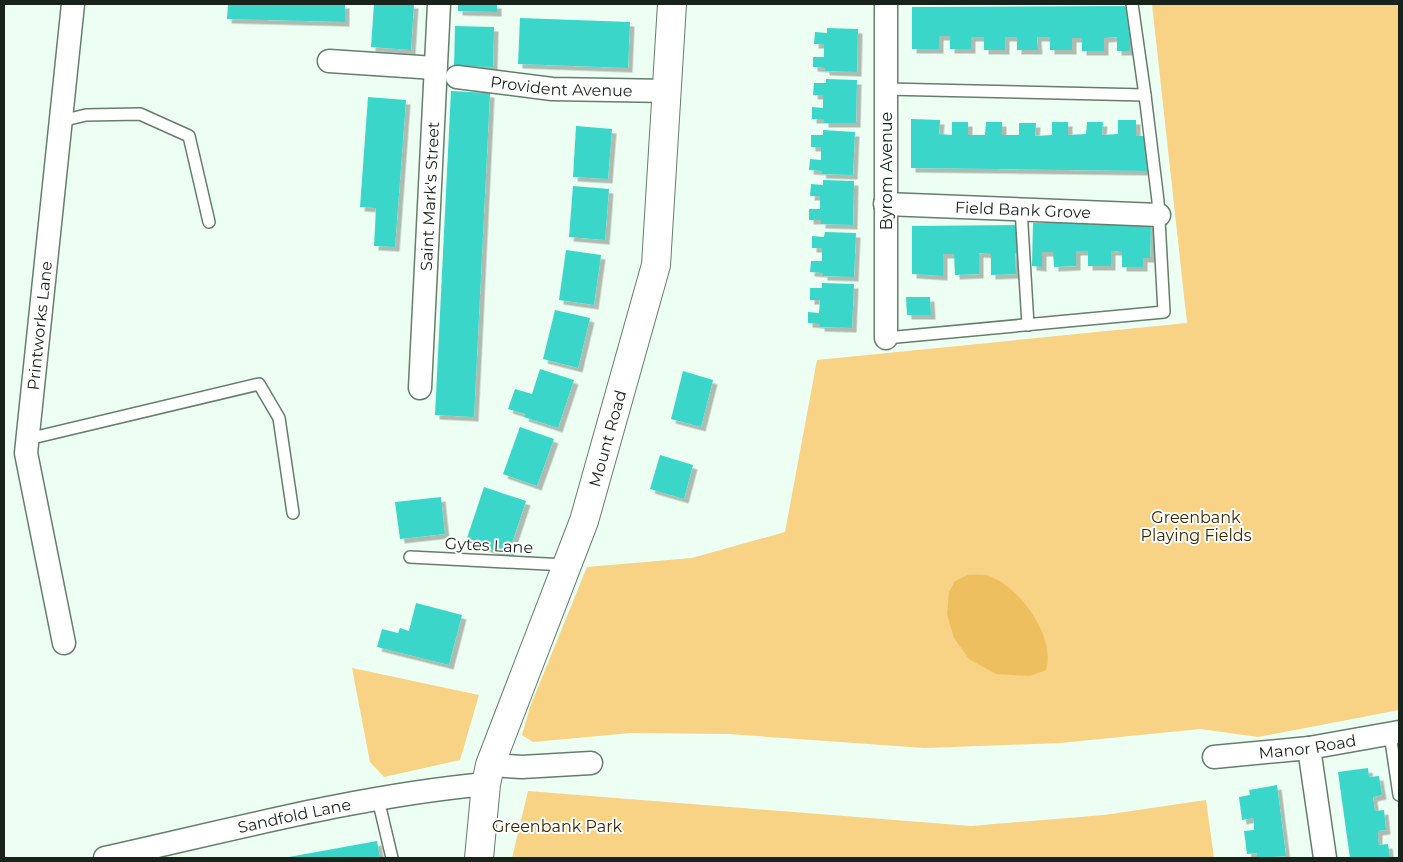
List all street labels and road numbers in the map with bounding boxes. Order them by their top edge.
street label: Provident Avenue [489,72,633,100]
street label: Byrom Avenue [877,112,896,230]
street label: Saint Mark's Street [417,121,443,271]
street label: Field Bank Grove [954,198,1091,222]
street label: Printworks Lane [24,260,56,391]
street label: Mount Road [585,388,630,489]
street label: Gytes Lane [444,534,534,557]
street label: Manor Road [1258,731,1358,763]
street label: Sandfold Lane [236,795,352,837]

